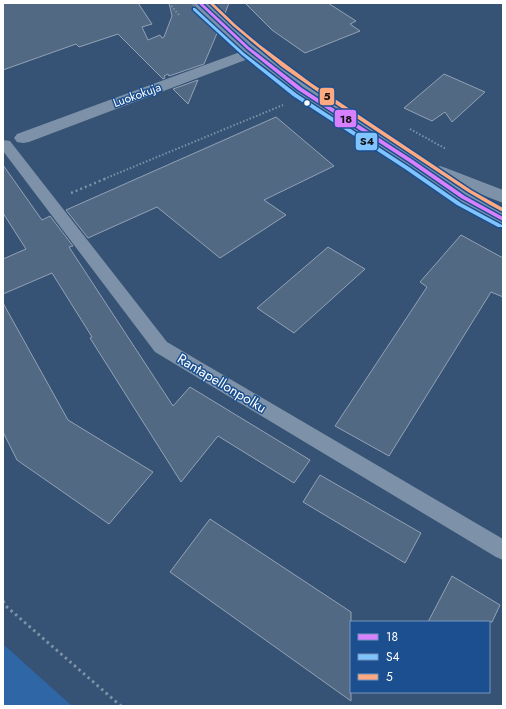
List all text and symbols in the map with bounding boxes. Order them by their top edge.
street label: Luokokuja [110,78,164,112]
line badge: 5 [319,87,335,106]
text: 5 [323,88,331,104]
unlabelled marker [302,98,312,108]
line badge: 18 [334,109,357,128]
text: 18 [340,111,352,127]
line badge: S4 [355,132,378,151]
text: S4 [360,133,375,149]
street label: Rantapellonpolku [174,348,270,418]
legend [350,621,490,693]
text: 18 [386,628,398,646]
text: S4 [386,648,400,666]
text: 5 [386,668,393,686]

